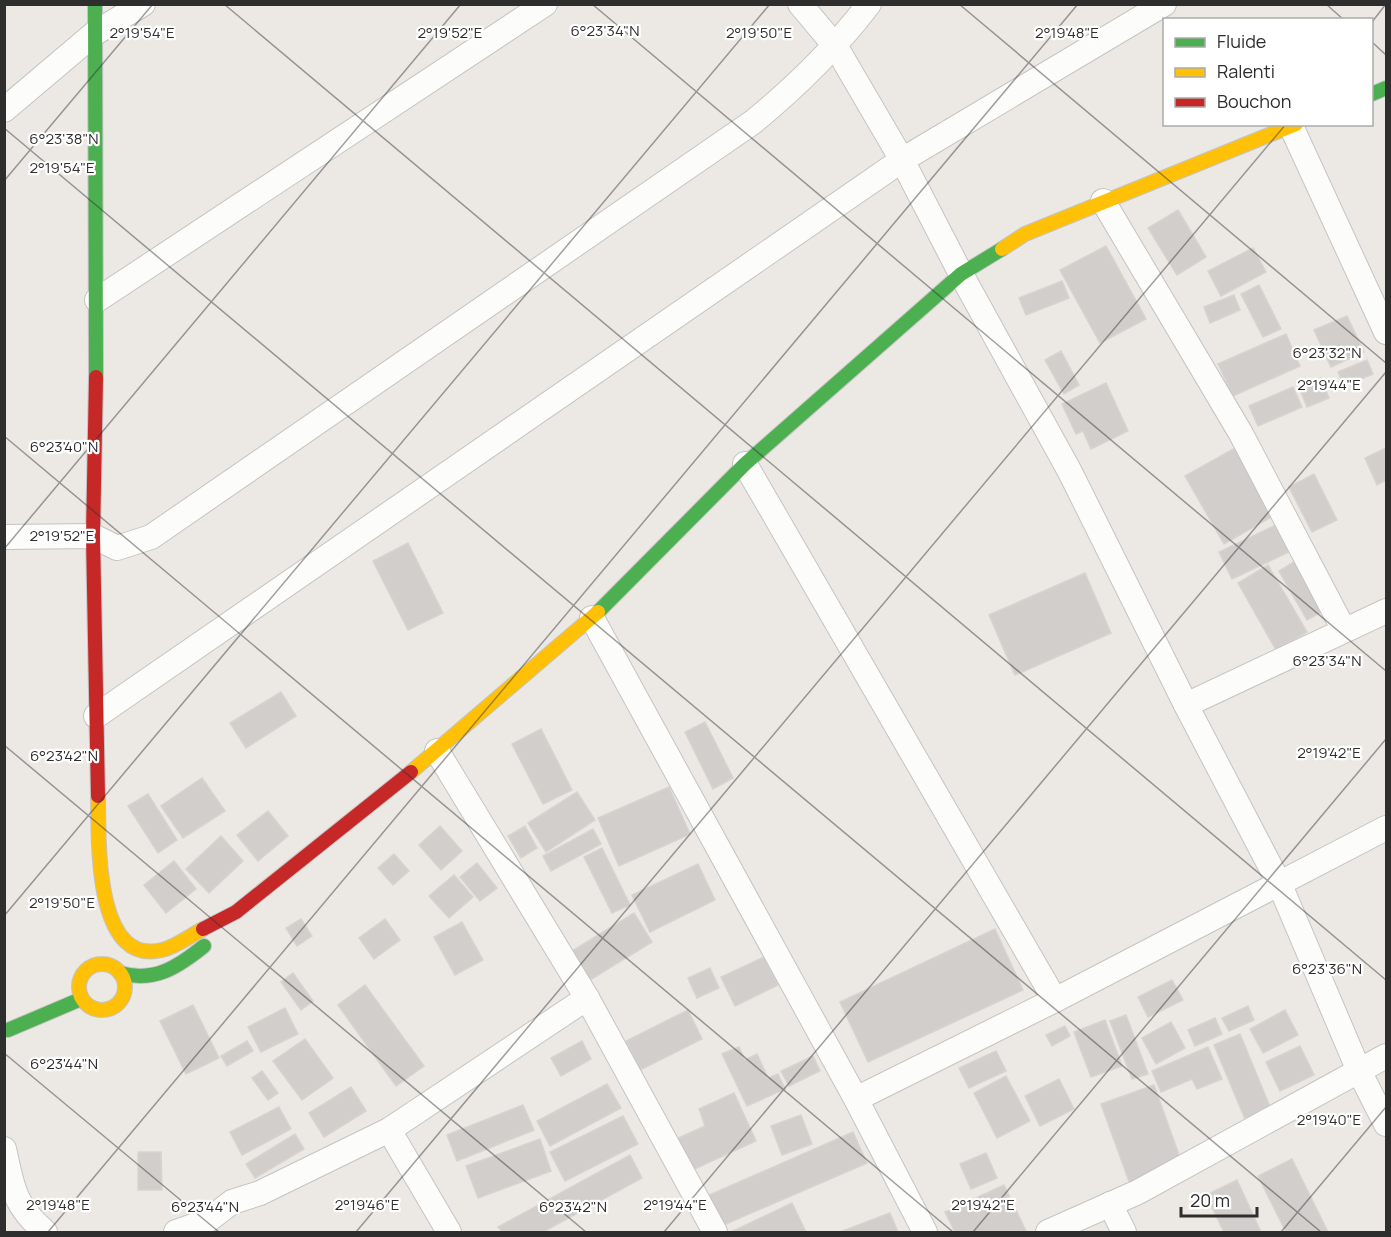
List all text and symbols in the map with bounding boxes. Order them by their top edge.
legend [1163,18,1373,126]
text: 6°23'34"N [571,20,639,41]
text: 2°19'54"E [109,22,175,43]
text: 2°19'52"E [418,22,482,43]
text: 2°19'50"E [726,22,792,43]
text: 2°19'48"E [1035,22,1099,43]
text: Fluide [1217,29,1266,53]
text: Ralenti [1217,59,1275,83]
text: Bouchon [1217,89,1291,113]
text: 6°23'38"N [29,128,99,149]
text: 2°19'54"E [29,157,95,178]
text: 6°23'32"N [1292,342,1362,363]
text: 2°19'44"E [1297,374,1361,395]
text: 6°23'40"N [30,436,98,457]
text: 2°19'52"E [30,525,94,546]
text: 6°23'34"N [1293,650,1361,671]
text: 2°19'42"E [1297,742,1361,763]
text: 6°23'42"N [30,745,98,766]
text: 2°19'50"E [29,892,95,913]
text: 6°23'36"N [1292,958,1362,979]
text: 6°23'44"N [30,1053,98,1074]
text: 2°19'40"E [1297,1109,1361,1130]
scale bar [1181,1180,1258,1218]
text: 20 m [1190,1188,1230,1212]
text: 2°19'48"E [26,1194,90,1215]
text: 2°19'46"E [335,1194,399,1215]
text: 2°19'44"E [643,1194,707,1215]
text: 2°19'42"E [951,1194,1015,1215]
text: 6°23'44"N [171,1196,239,1217]
text: 6°23'42"N [539,1196,607,1217]

